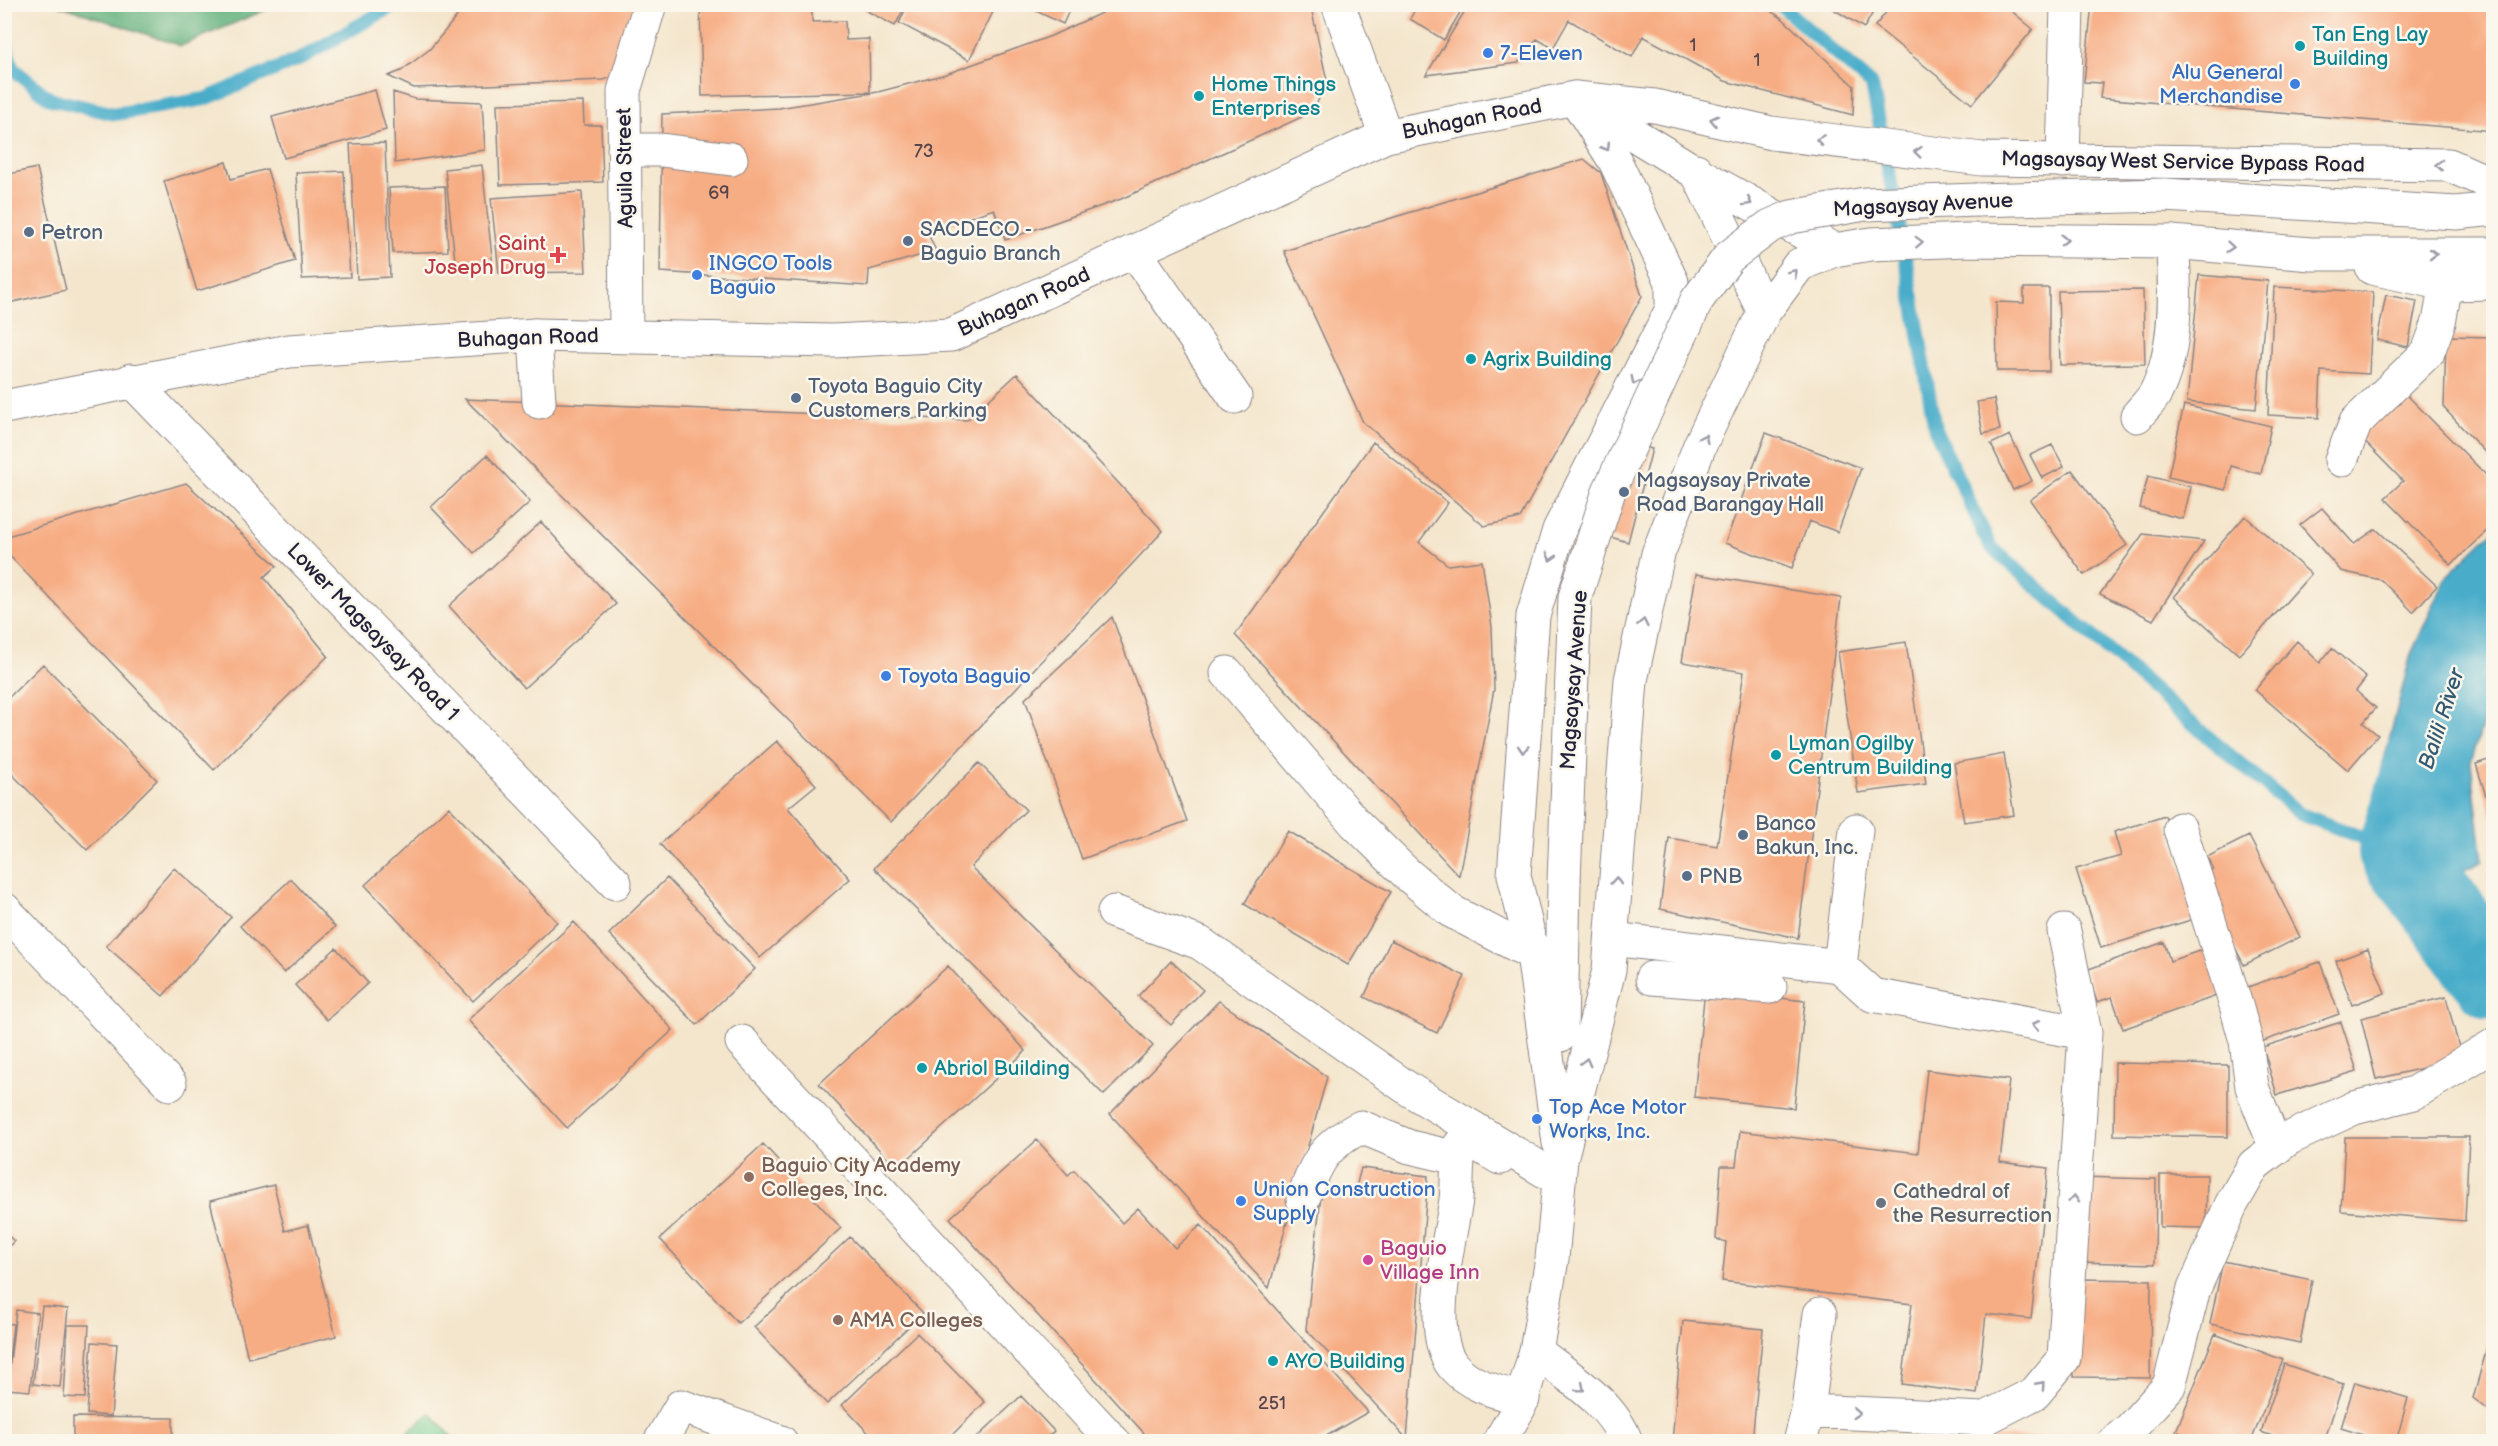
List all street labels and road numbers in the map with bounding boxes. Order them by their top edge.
street label: Buhagan Road [1400,93,1544,145]
street label: Aguila Street [611,107,639,228]
street label: Magsaysay West Service Bypass Road [2001,146,2365,178]
street label: Magsaysay Avenue [1832,188,2014,222]
street label: Buhagan Road [954,262,1094,342]
street label: Buhagan Road [457,323,599,353]
street label: Lower Magsaysay Road 1 [282,538,464,726]
street label: Magsaysay Avenue [1555,589,1593,771]

